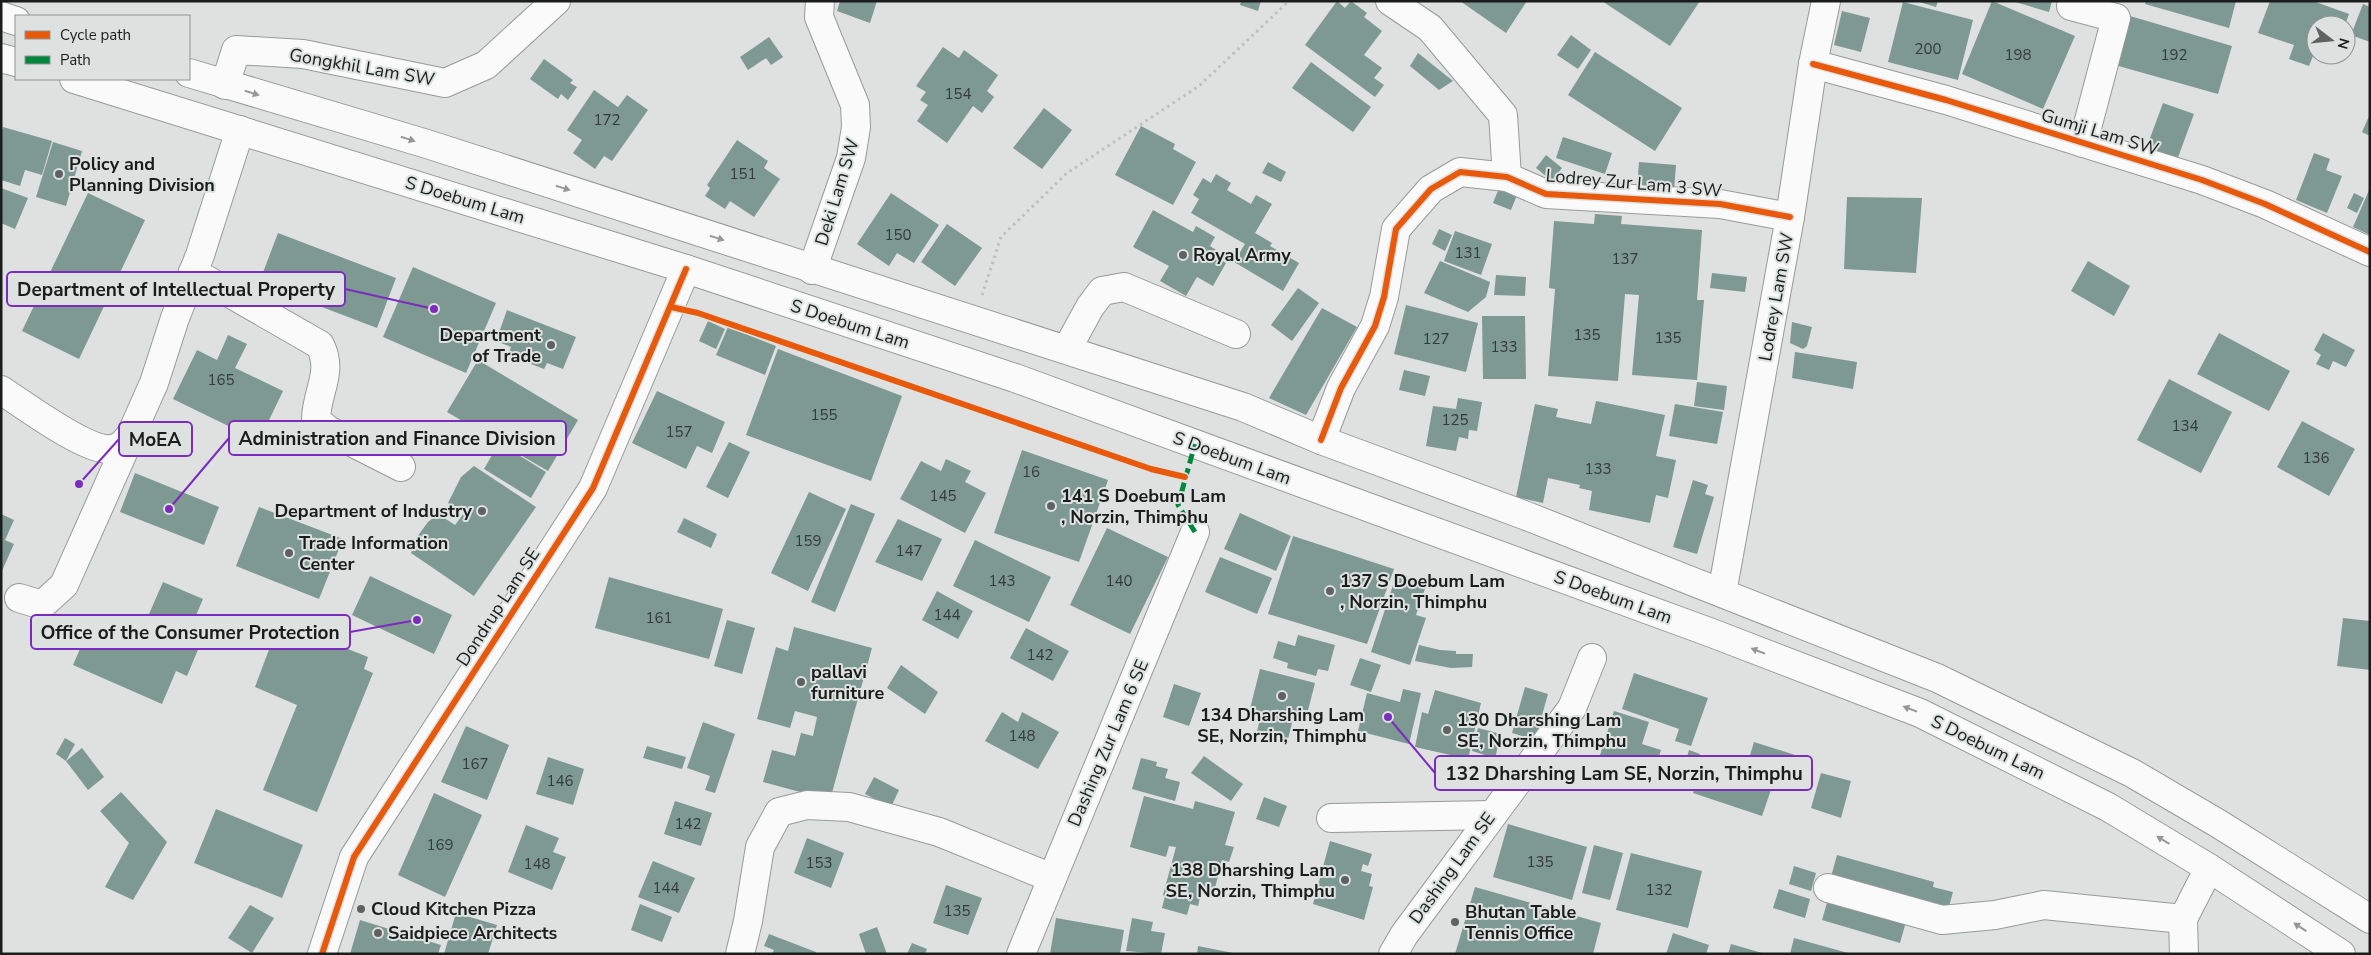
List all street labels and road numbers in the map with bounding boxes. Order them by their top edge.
street label: Gongkhil Lam SW [287,42,437,92]
street label: Gumji Lam SW [2038,103,2162,161]
street label: Deki Lam SW [809,135,865,248]
street label: Lodrey Zur Lam 3 SW [1545,163,1723,203]
street label: S Doebum Lam [402,170,528,230]
street label: Lodrey Lam SW [1753,231,1799,363]
street label: S Doebum Lam [787,293,913,355]
street label: S Doebum Lam [1170,426,1294,490]
street label: Dondrup Lam SE [451,543,545,671]
street label: S Doebum Lam [1551,565,1675,629]
street label: Dashing Zur Lam 6 SE [1062,656,1154,830]
street label: S Doebum Lam [1927,709,2049,785]
street label: Dashing Lam SE [1403,807,1501,929]

